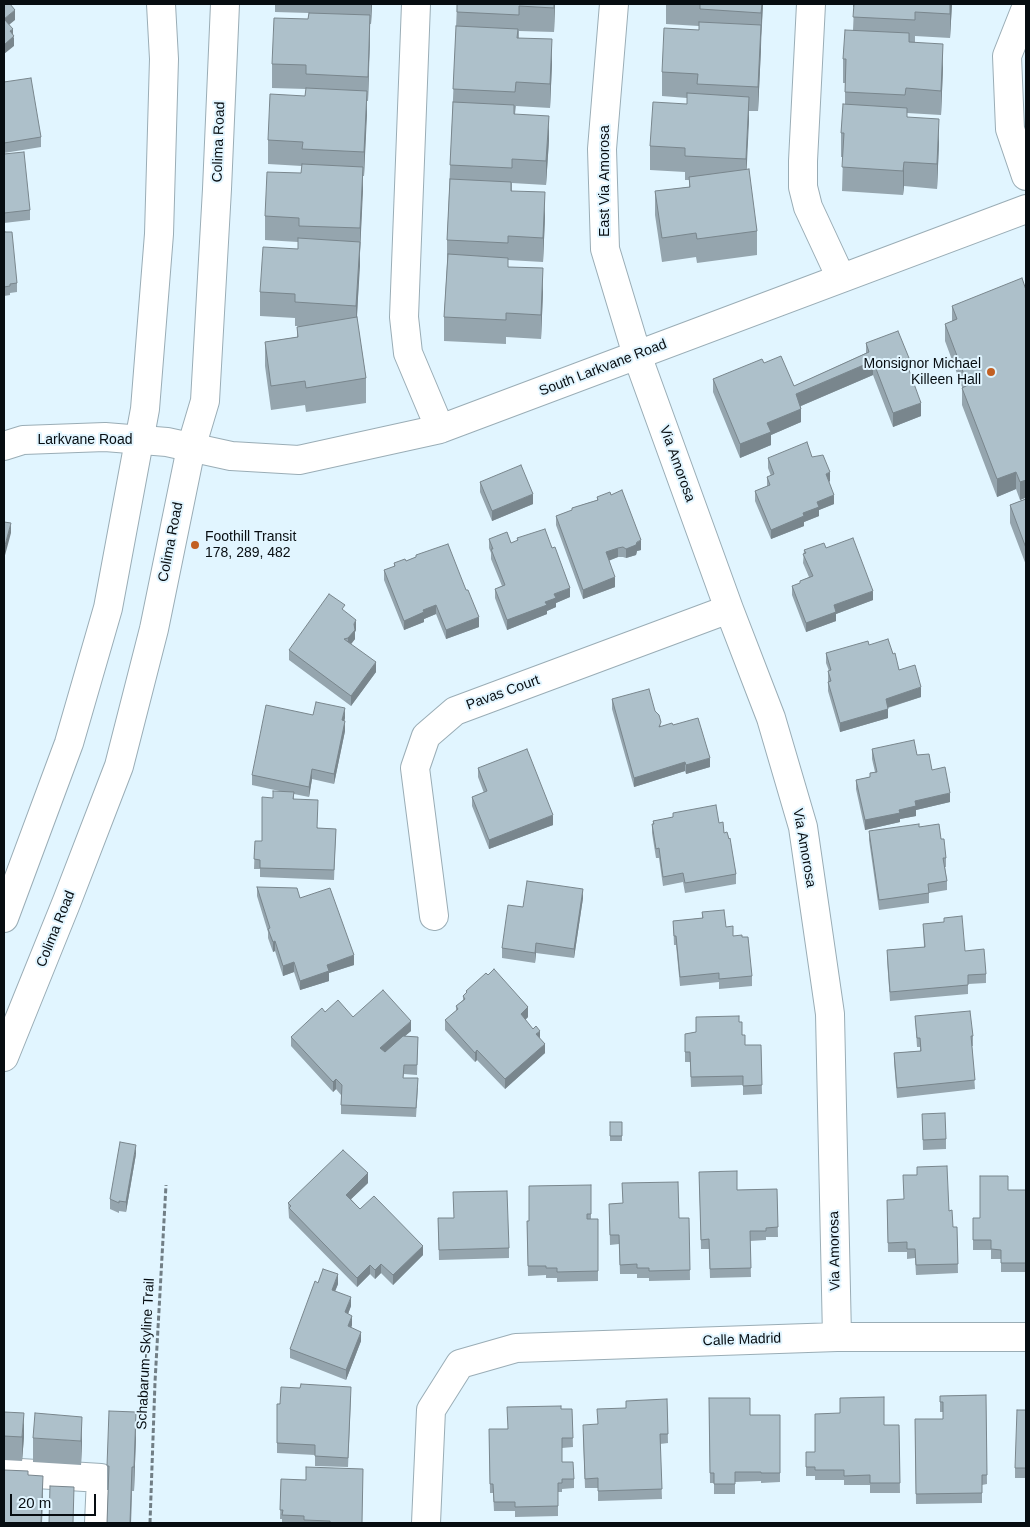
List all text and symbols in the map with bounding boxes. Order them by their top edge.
street label: Colima Road [209,101,229,183]
street label: East Via Amorosa [597,125,613,237]
street label: South Larkvane Road [537,336,669,400]
place label: Monsignor Michael Killeen Hall [864,356,981,388]
marker: Monsignor Michael Killeen Hall [985,366,997,378]
street label: Via Amorosa [655,424,699,504]
street label: Larkvane Road [38,432,132,448]
street label: Colima Road [155,501,187,583]
place label: Foothill Transit 178, 289, 482 [205,529,296,562]
marker: Foothill Transit 178, 289, 482 [189,539,201,551]
street label: Pavas Court [464,672,542,714]
street label: Via Amorosa [789,807,819,889]
street label: Colima Road [33,888,79,970]
street label: Via Amorosa [826,1211,844,1291]
street label: Schabarum-Skyline Trail [134,1278,158,1430]
street label: Calle Madrid [702,1330,782,1350]
scale bar [12,1484,99,1516]
text: 20 m [18,1494,51,1511]

